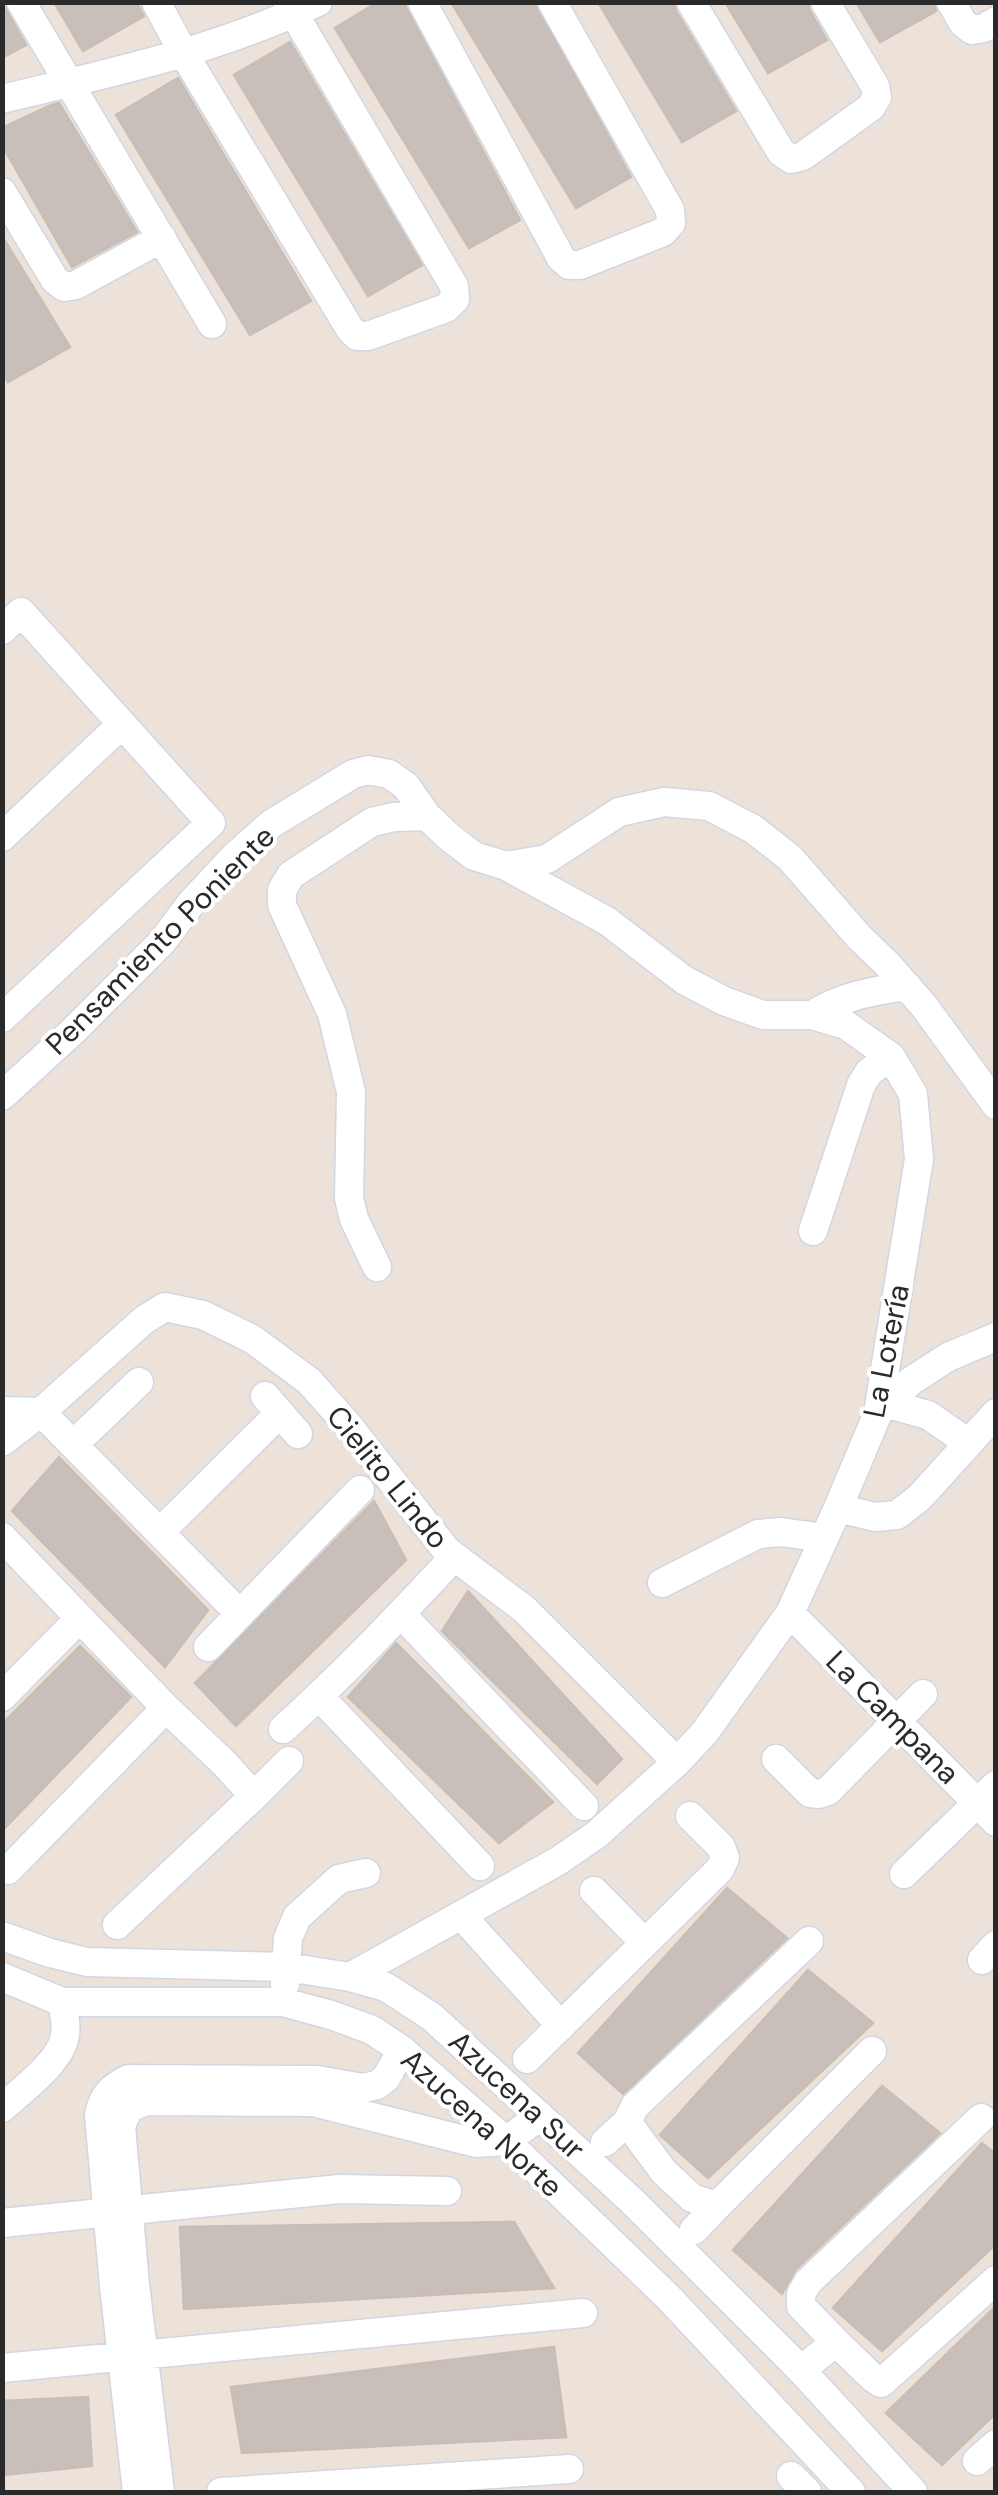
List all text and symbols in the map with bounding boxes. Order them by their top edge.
street label: Pensamiento Poniente [37,817,283,1063]
street label: La Lotería [854,1281,918,1421]
street label: Cielito Lindo [318,1397,458,1557]
street label: La Campana [818,1642,968,1792]
street label: Azucena Sur [441,2022,593,2168]
street label: Azucena Norte [393,2040,571,2206]

